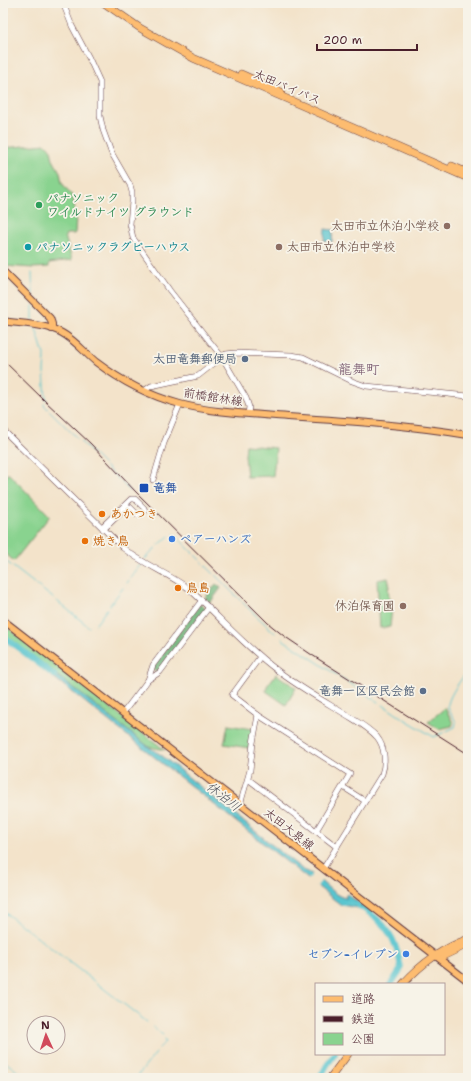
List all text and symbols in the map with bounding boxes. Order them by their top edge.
scale bar [317,26,417,52]
text: 200 m [323,32,362,48]
street label: 太田バイパス [251,66,323,108]
place label: パナソニック ワイルドナイツ グラウンド [47,190,194,220]
marker: パナソニック ワイルドナイツ グラウンド [34,200,44,210]
place label: 太田市立休泊小学校 [331,218,439,234]
marker: 太田市立休泊小学校 [442,221,452,231]
place label: パナソニックラグビーハウス [36,239,190,255]
place label: 太田市立休泊中学校 [287,239,395,255]
marker: パナソニックラグビーハウス [23,242,33,252]
marker: 太田市立休泊中学校 [274,242,284,252]
place label: 太田竜舞郵便局 [153,351,237,367]
marker: 太田竜舞郵便局 [240,354,250,364]
district label: 龍舞町 [338,360,380,378]
street label: 前橋館林線 [182,384,244,410]
place label: 竜舞 [153,480,177,496]
marker: 竜舞 [138,482,150,494]
place label: あかつき [110,506,158,522]
marker: あかつき [97,509,107,519]
place label: ペアーハンズ [180,531,251,547]
place label: 焼き鳥 [93,533,129,549]
marker: ペアーハンズ [167,534,177,544]
marker: 焼き鳥 [80,536,90,546]
place label: 鳥島 [186,580,210,596]
marker: 鳥島 [173,583,183,593]
place label: 休泊保育園 [335,598,395,614]
marker: 休泊保育園 [398,601,408,611]
place label: 竜舞一区区民会館 [319,683,415,699]
marker: 竜舞一区区民会館 [418,686,428,696]
water label: 休泊川 [203,778,244,815]
street label: 太田大泉線 [260,804,318,854]
place label: セブン-イレブン [308,946,398,962]
marker: セブン-イレブン [401,949,411,959]
legend [315,983,445,1055]
text: 道路 [351,991,375,1007]
text: 鉄道 [351,1011,375,1027]
north arrow [26,1015,66,1055]
text: N [41,1018,51,1033]
text: 公園 [351,1031,375,1047]

